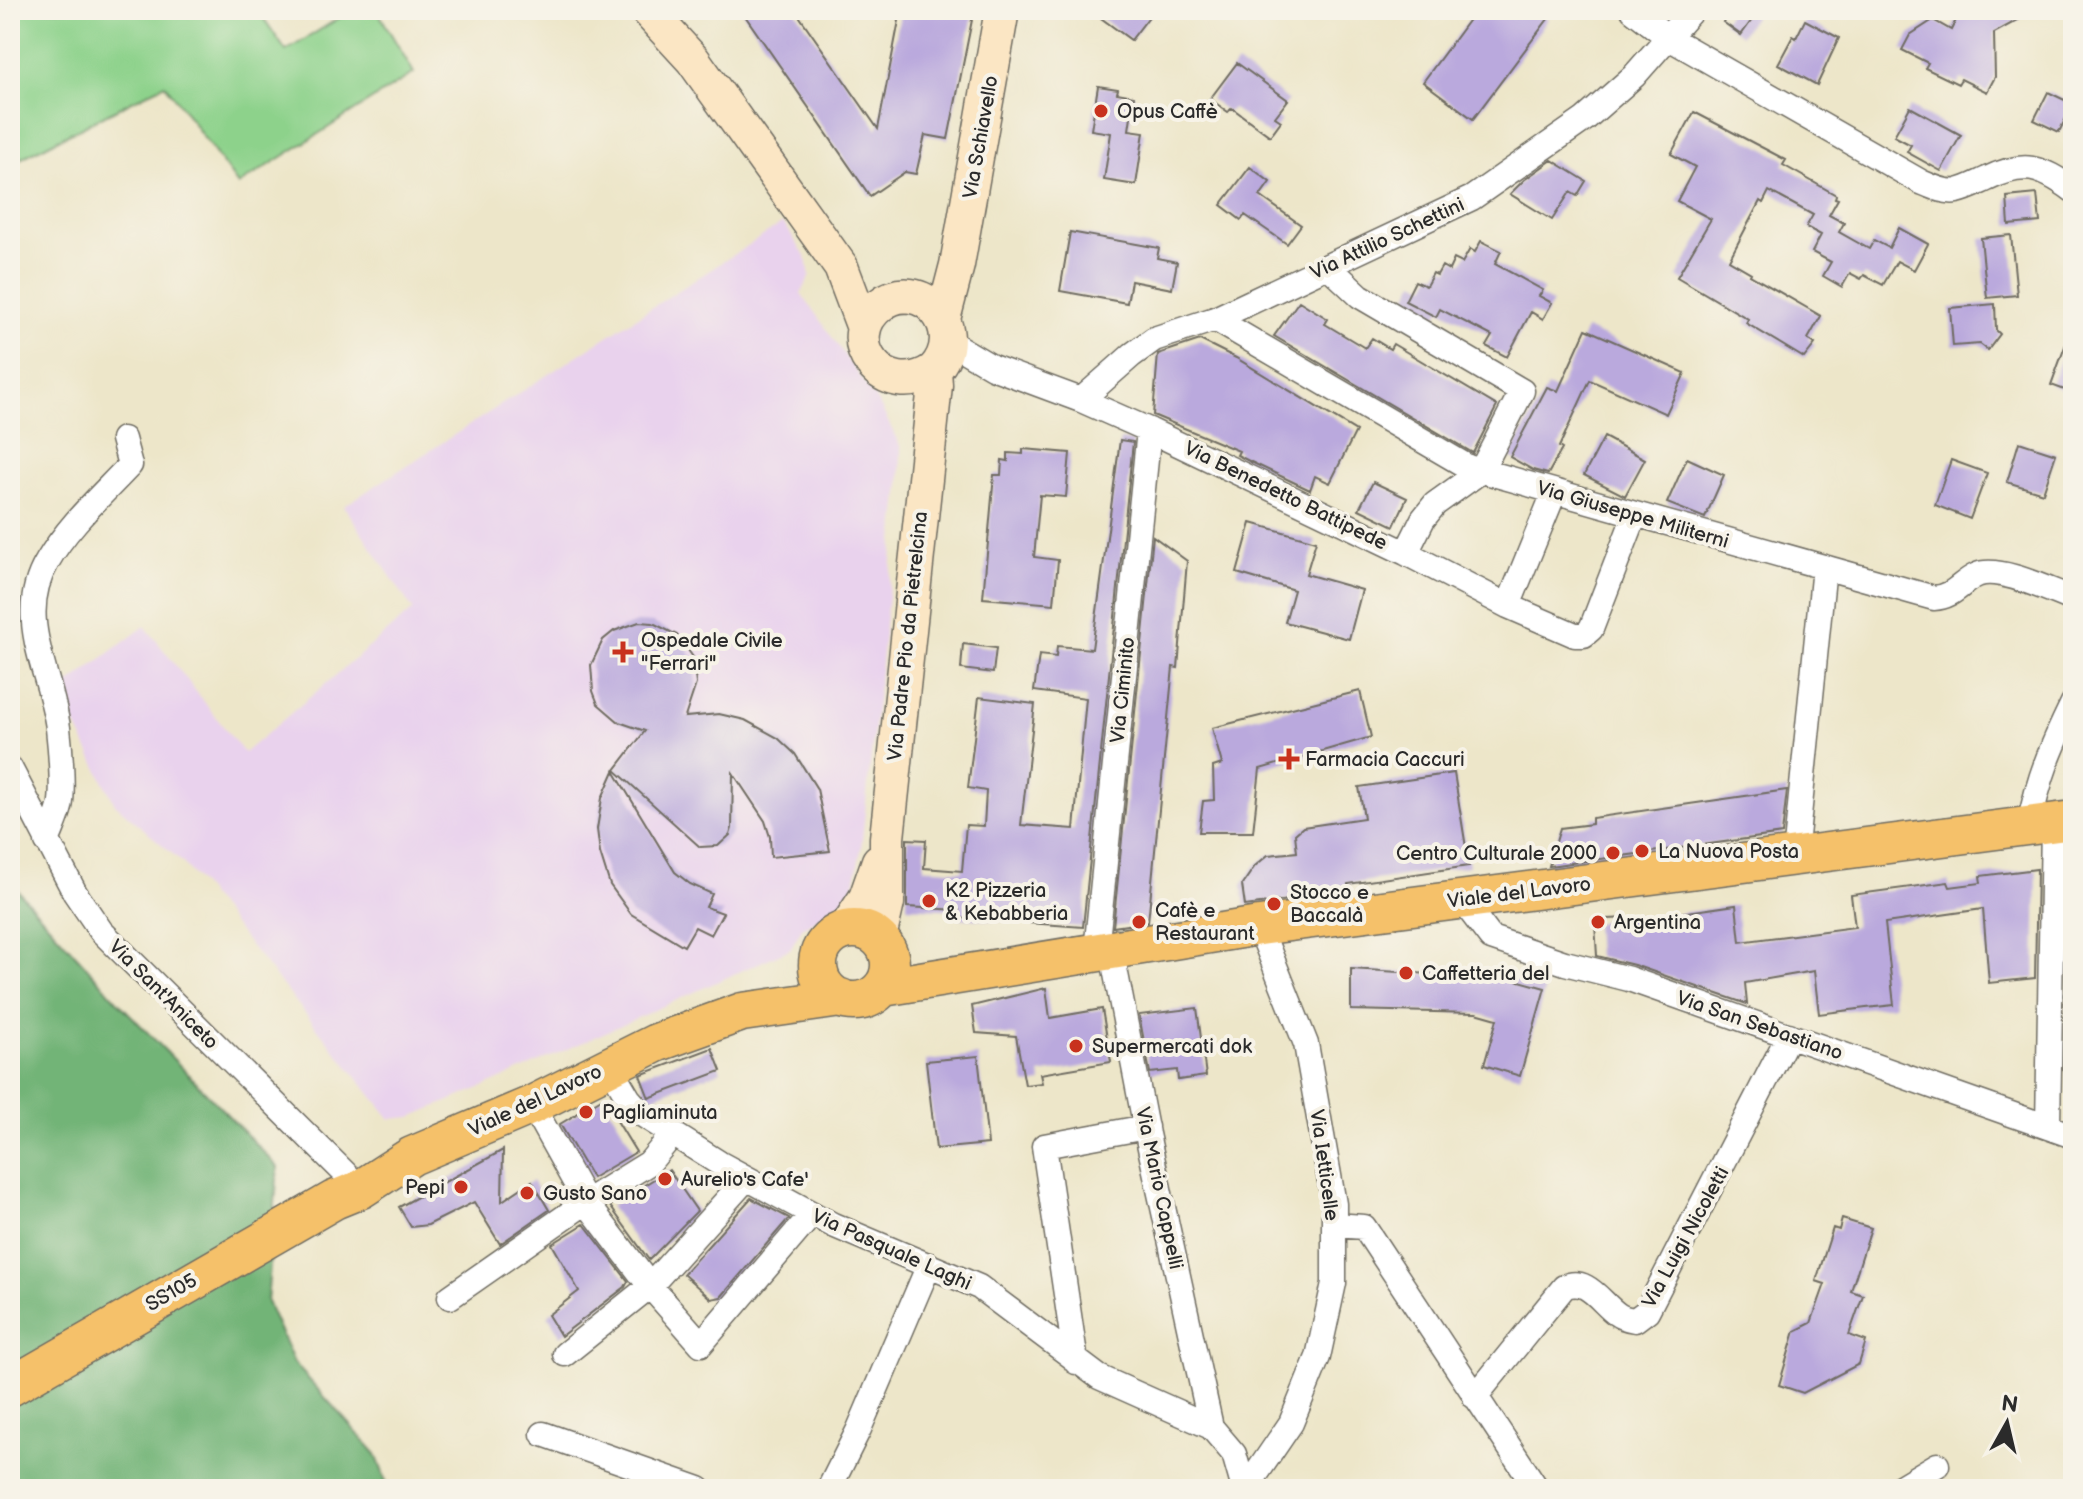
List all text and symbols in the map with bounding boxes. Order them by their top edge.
street label: Via Schiavello [958,74,1004,201]
place label: Opus Caffè [1117,100,1218,124]
marker: Opus Caffè [1092,102,1110,120]
street label: Via Attilio Schettini [1307,193,1468,285]
street label: Via Benedetto Battipede [1180,436,1391,556]
street label: Via Giuseppe Militerni [1534,476,1731,554]
street label: Via Padre Pio da Pietrelcina [883,510,933,762]
place label: Ospedale Civile "Ferrari" [641,629,783,676]
street label: Via Ciminito [1105,636,1141,744]
marker: Ospedale Civile "Ferrari" [612,641,634,663]
place label: Farmacia Caccuri [1305,748,1465,772]
marker: Farmacia Caccuri [1280,750,1298,768]
place label: La Nuova Posta [1658,840,1799,864]
place label: Centro Culturale 2000 [1396,842,1597,866]
marker: La Nuova Posta [1633,842,1651,860]
marker: Centro Culturale 2000 [1604,844,1622,862]
street label: Viale del Lavoro [1446,872,1592,914]
place label: K2 Pizzeria & Kebabberia [945,879,1068,926]
place label: Stocco e Baccalà [1290,881,1369,928]
marker: K2 Pizzeria & Kebabberia [920,892,938,910]
marker: Stocco e Baccalà [1265,895,1283,913]
place label: Cafè e Restaurant [1155,899,1255,946]
place label: Argentina [1614,911,1701,935]
marker: Cafè e Restaurant [1130,913,1148,931]
marker: Argentina [1589,913,1607,931]
street label: Via Sant'Aniceto [104,935,223,1054]
place label: Caffetteria del [1422,962,1549,986]
marker: Caffetteria del [1397,964,1415,982]
street label: Via San Sebastiano [1673,986,1846,1066]
place label: Supermercati dok [1092,1035,1252,1059]
marker: Supermercati dok [1067,1037,1085,1055]
street label: Viale del Lavoro [465,1060,606,1142]
place label: Pagliaminuta [602,1101,718,1125]
marker: Pagliaminuta [577,1103,595,1121]
street label: Via Mario Cappelli [1130,1105,1188,1271]
street label: Via Ietticelle [1304,1108,1344,1222]
street label: Via Luigi Nicoletti [1637,1163,1735,1312]
place label: Aurelio's Cafe' [681,1168,809,1192]
marker: Aurelio's Cafe' [656,1170,674,1188]
place label: Pepi [405,1176,445,1200]
marker: Pepi [452,1178,470,1196]
place label: Gusto Sano [543,1182,647,1206]
marker: Gusto Sano [518,1184,536,1202]
street label: Via Pasquale Laghi [808,1204,975,1296]
street label: SS105 [142,1269,201,1317]
north arrow [1967,1383,2047,1463]
text: N [2000,1390,2020,1419]

